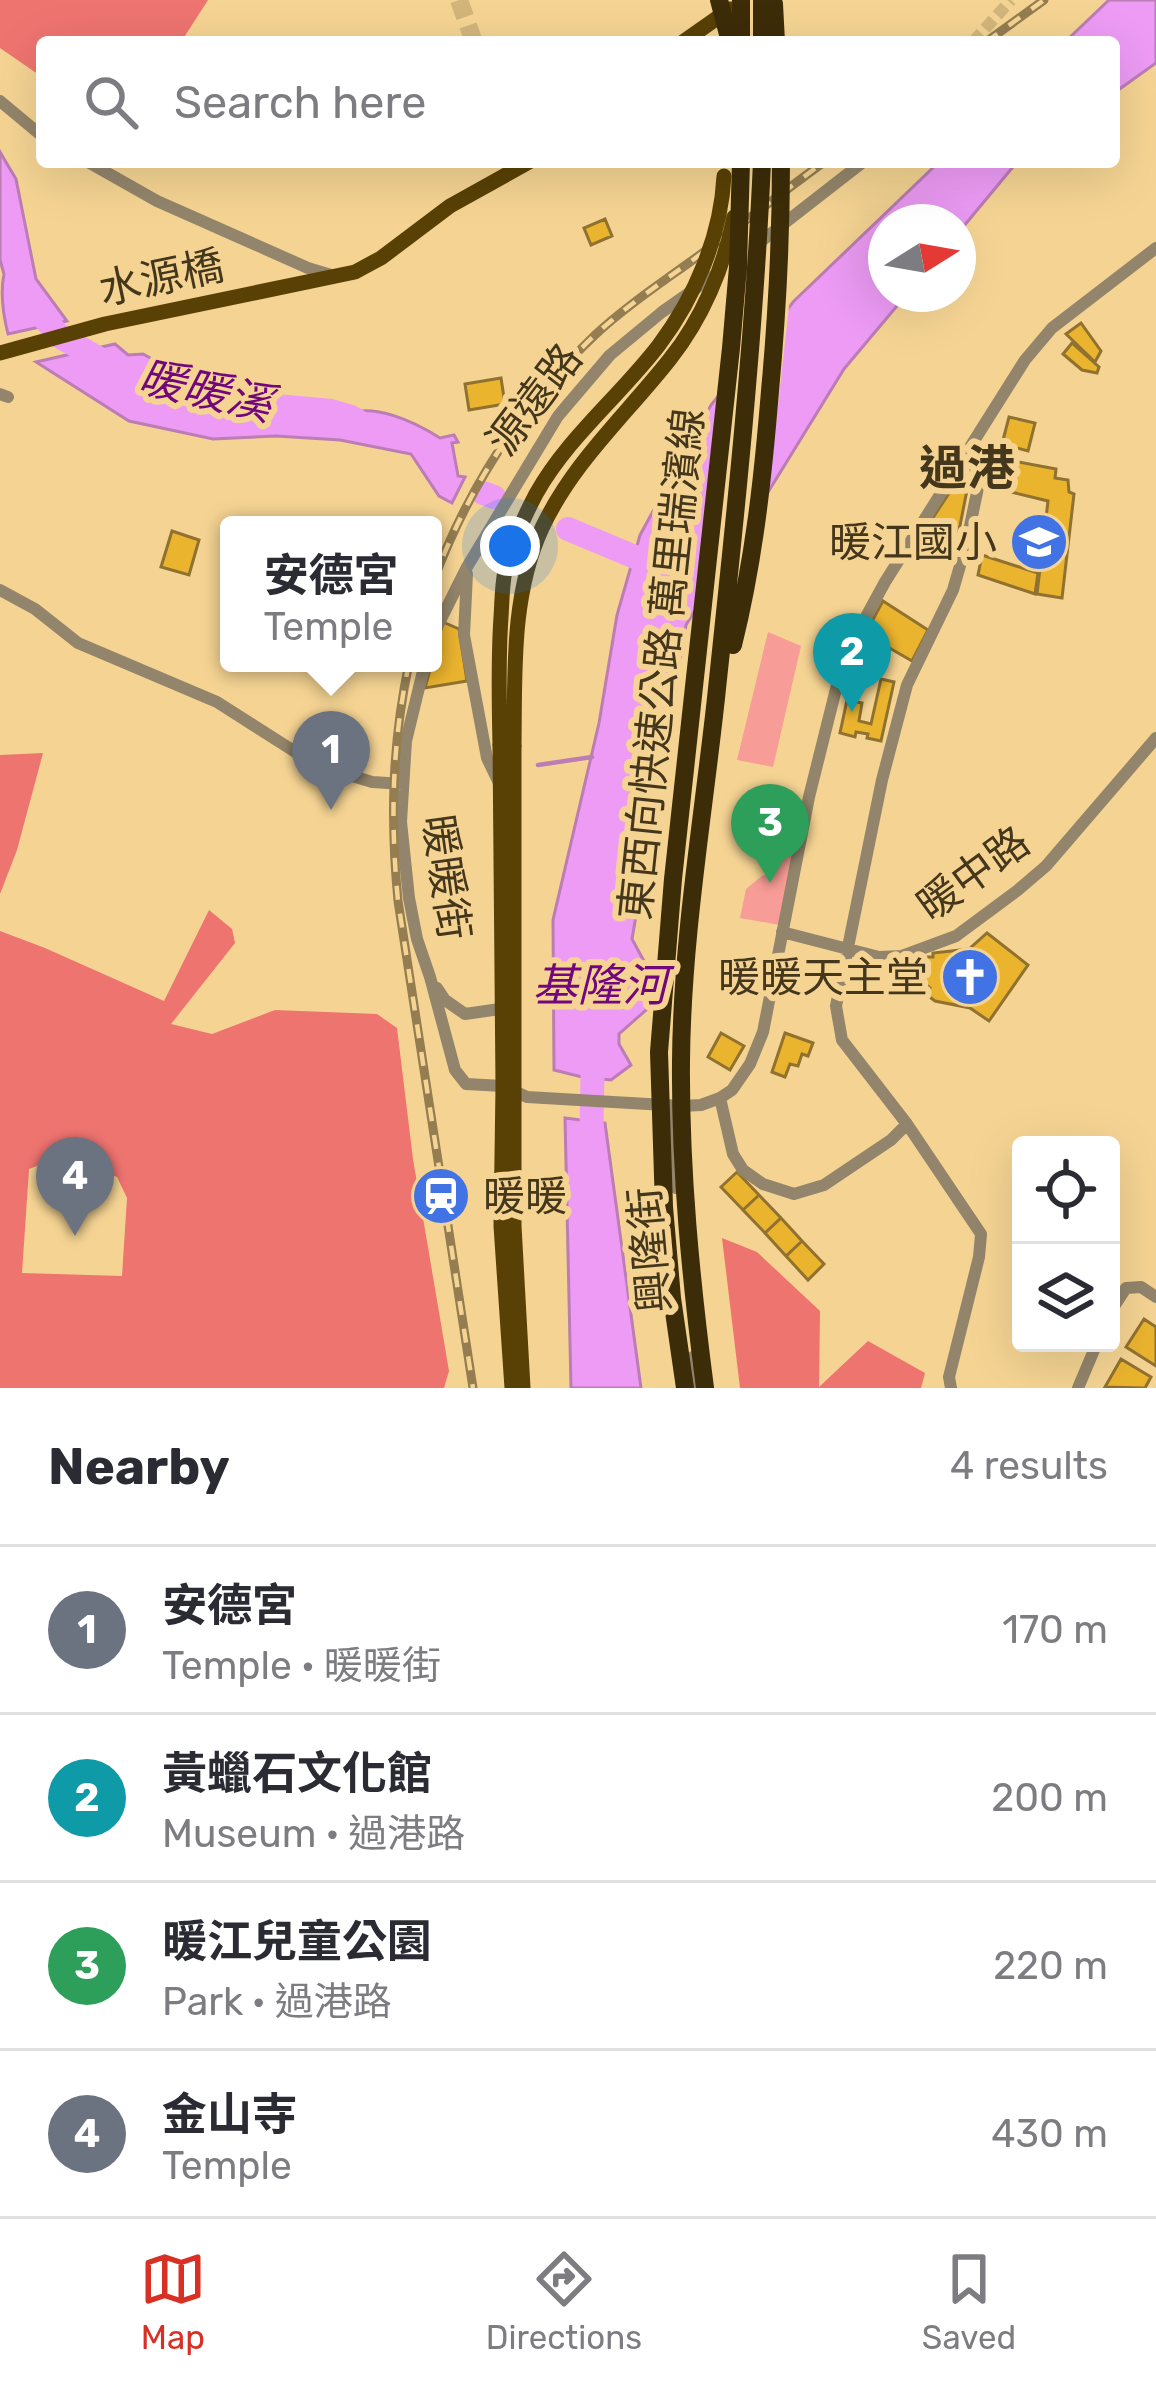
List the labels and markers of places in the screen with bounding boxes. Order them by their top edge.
school or university icon: 暖江國小 [1008,511,1070,573]
place label: 暖江國小 [829,518,997,568]
pin: 2 [813,613,891,712]
pin: 1 [292,711,370,810]
pin: 3 [731,784,809,883]
church icon: 暖暖天主堂 [939,946,1001,1008]
place label: 暖暖天主堂 [718,953,928,1003]
pin: 4 [36,1137,114,1236]
station icon: 暖暖 [410,1165,472,1227]
place label: 暖暖 [483,1172,567,1222]

